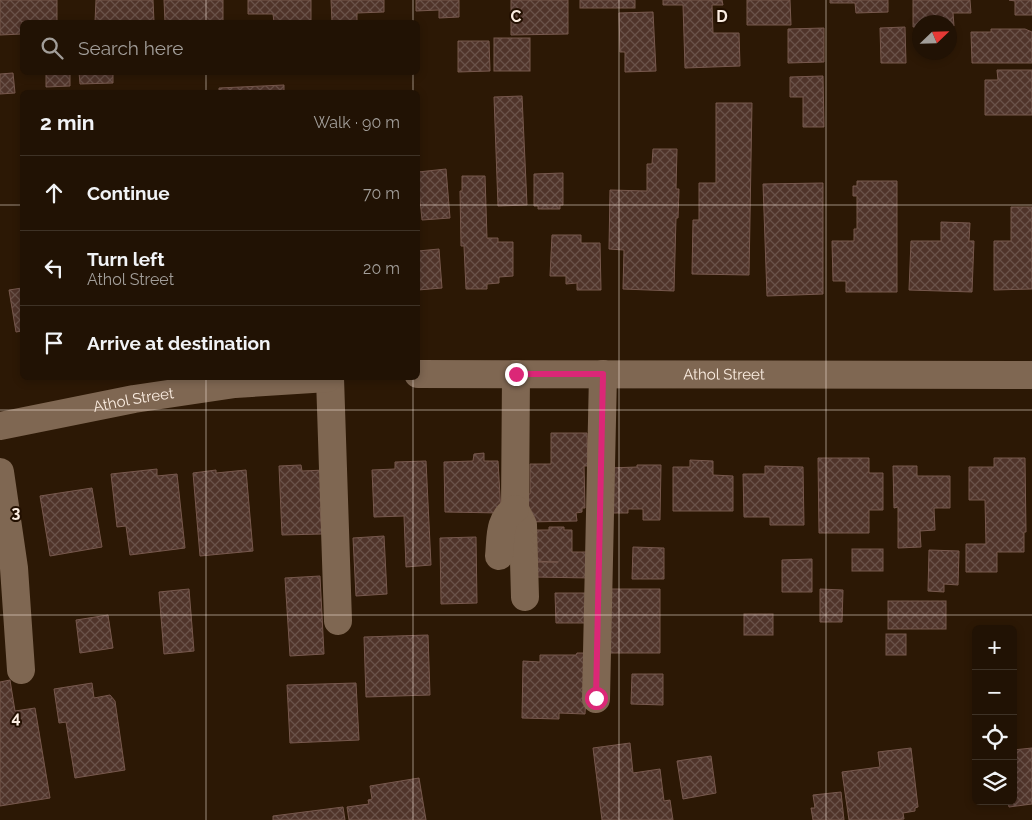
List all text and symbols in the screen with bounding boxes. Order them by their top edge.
text: C [511,7,522,26]
text: D [716,7,728,26]
north arrow [912,15,957,60]
search box [20,20,420,75]
icon: search [38,34,66,62]
text: Search here [78,37,184,59]
text: 2 min [40,110,94,135]
text: Walk · 90 m [313,113,400,132]
icon: ahead [40,179,68,207]
text: Continue [87,182,170,204]
text: 70 m [363,184,400,203]
text: Turn left [87,248,164,270]
icon: left [40,254,68,282]
text: 20 m [363,259,400,278]
text: Athol Street [87,270,174,289]
icon: arrive [40,329,68,357]
text: Arrive at destination [87,332,271,354]
route end [505,363,528,386]
street label: Athol Street [683,365,765,384]
street label: Athol Street [92,384,175,416]
text: 3 [12,503,21,522]
map controls [972,625,1017,805]
button: + [972,625,1017,670]
button: − [972,670,1017,715]
route start [585,687,608,710]
text: 4 [11,708,21,727]
button: locate [972,715,1017,760]
button: layers [972,760,1017,805]

